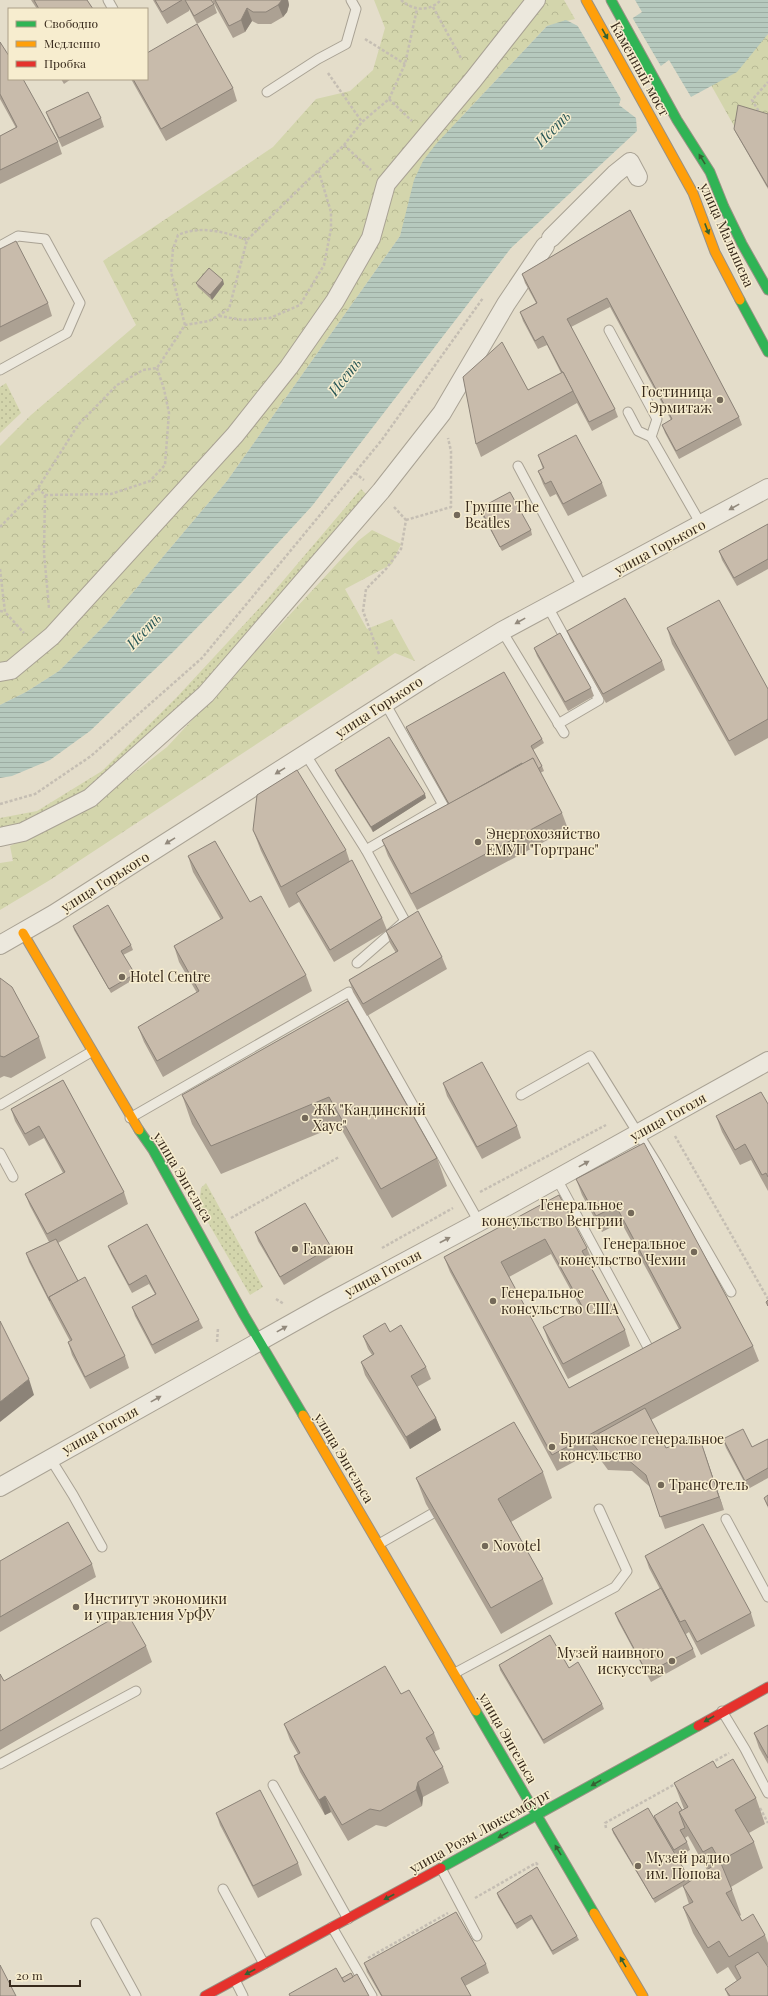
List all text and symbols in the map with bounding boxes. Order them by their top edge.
legend [8,8,148,80]
text: Свободно [44,15,99,31]
street label: Каменный мост [607,18,674,120]
one-way arrow [601,28,608,40]
text: Медленно [44,35,101,51]
text: Пробка [44,55,86,71]
water label: Исеть [529,106,574,152]
one-way arrow [698,154,706,164]
street label: улица Малышева [696,179,759,290]
one-way arrow [704,224,710,236]
water label: Исеть [322,353,365,400]
place label: Гостиница Эрмитаж [641,382,712,417]
marker: Гостиница Эрмитаж [715,395,725,405]
place label: Группе The Beatles [465,497,539,532]
one-way arrow [728,504,740,511]
marker: Группе The Beatles [452,510,462,520]
street label: улица Горького [610,514,709,579]
water label: Исеть [121,608,165,654]
one-way arrow [514,618,526,624]
street label: улица Горького [330,671,426,743]
one-way arrow [274,768,285,775]
place label: Энергохозяйство ЕМУП "Гортранс" [486,824,601,859]
one-way arrow [165,837,175,845]
marker: Энергохозяйство ЕМУП "Гортранс" [473,837,483,847]
street label: улица Горького [56,847,153,917]
place label: Hotel Centre [130,967,211,986]
marker: Hotel Centre [117,972,127,982]
street label: улица Гоголя [625,1088,710,1146]
place label: ЖК "Кандинский Хаус" [313,1100,426,1135]
marker: ЖК "Кандинский Хаус" [300,1113,310,1123]
street label: улица Энгельса [149,1127,218,1225]
one-way arrow [578,1161,589,1168]
place label: Генеральное консульство Венгрии [482,1195,623,1230]
marker: Генеральное консульство Венгрии [626,1208,636,1218]
place label: Генеральное консульство Чехии [560,1234,686,1269]
one-way arrow [439,1237,451,1243]
place label: Гамаюн [303,1239,354,1258]
marker: Гамаюн [290,1244,300,1254]
street label: улица Гоголя [340,1244,425,1301]
marker: Генеральное консульство Чехии [689,1247,699,1257]
place label: Генеральное консульство США [501,1283,619,1318]
marker: Генеральное консульство США [488,1296,498,1306]
one-way arrow [276,1325,287,1332]
one-way arrow [150,1396,162,1403]
street label: улица Гоголя [57,1401,142,1459]
street label: улица Энгельса [310,1408,379,1506]
place label: Британское генеральное консульство [560,1429,724,1464]
marker: Британское генеральное консульство [547,1442,557,1452]
place label: ТрансОтель [669,1475,748,1494]
marker: ТрансОтель [656,1480,666,1490]
place label: Novotel [493,1536,541,1555]
marker: Novotel [480,1541,490,1551]
place label: Институт экономики и управления УрФУ [84,1589,227,1624]
marker: Институт экономики и управления УрФУ [71,1602,81,1612]
place label: Музей наивного искусства [557,1643,664,1678]
marker: Музей наивного искусства [667,1656,677,1666]
street label: улица Энгельса [474,1688,542,1787]
one-way arrow [703,1715,715,1722]
one-way arrow [590,1780,602,1787]
street label: улица Розы Люксембург [405,1784,554,1878]
one-way arrow [497,1831,509,1838]
one-way arrow [554,1844,561,1856]
place label: Музей радио им. Попова [646,1848,730,1883]
marker: Музей радио им. Попова [633,1861,643,1871]
one-way arrow [383,1894,395,1900]
one-way arrow [620,1956,627,1968]
scale bar [10,1962,80,1988]
text: 20 m [16,1967,43,1983]
one-way arrow [244,1968,255,1975]

